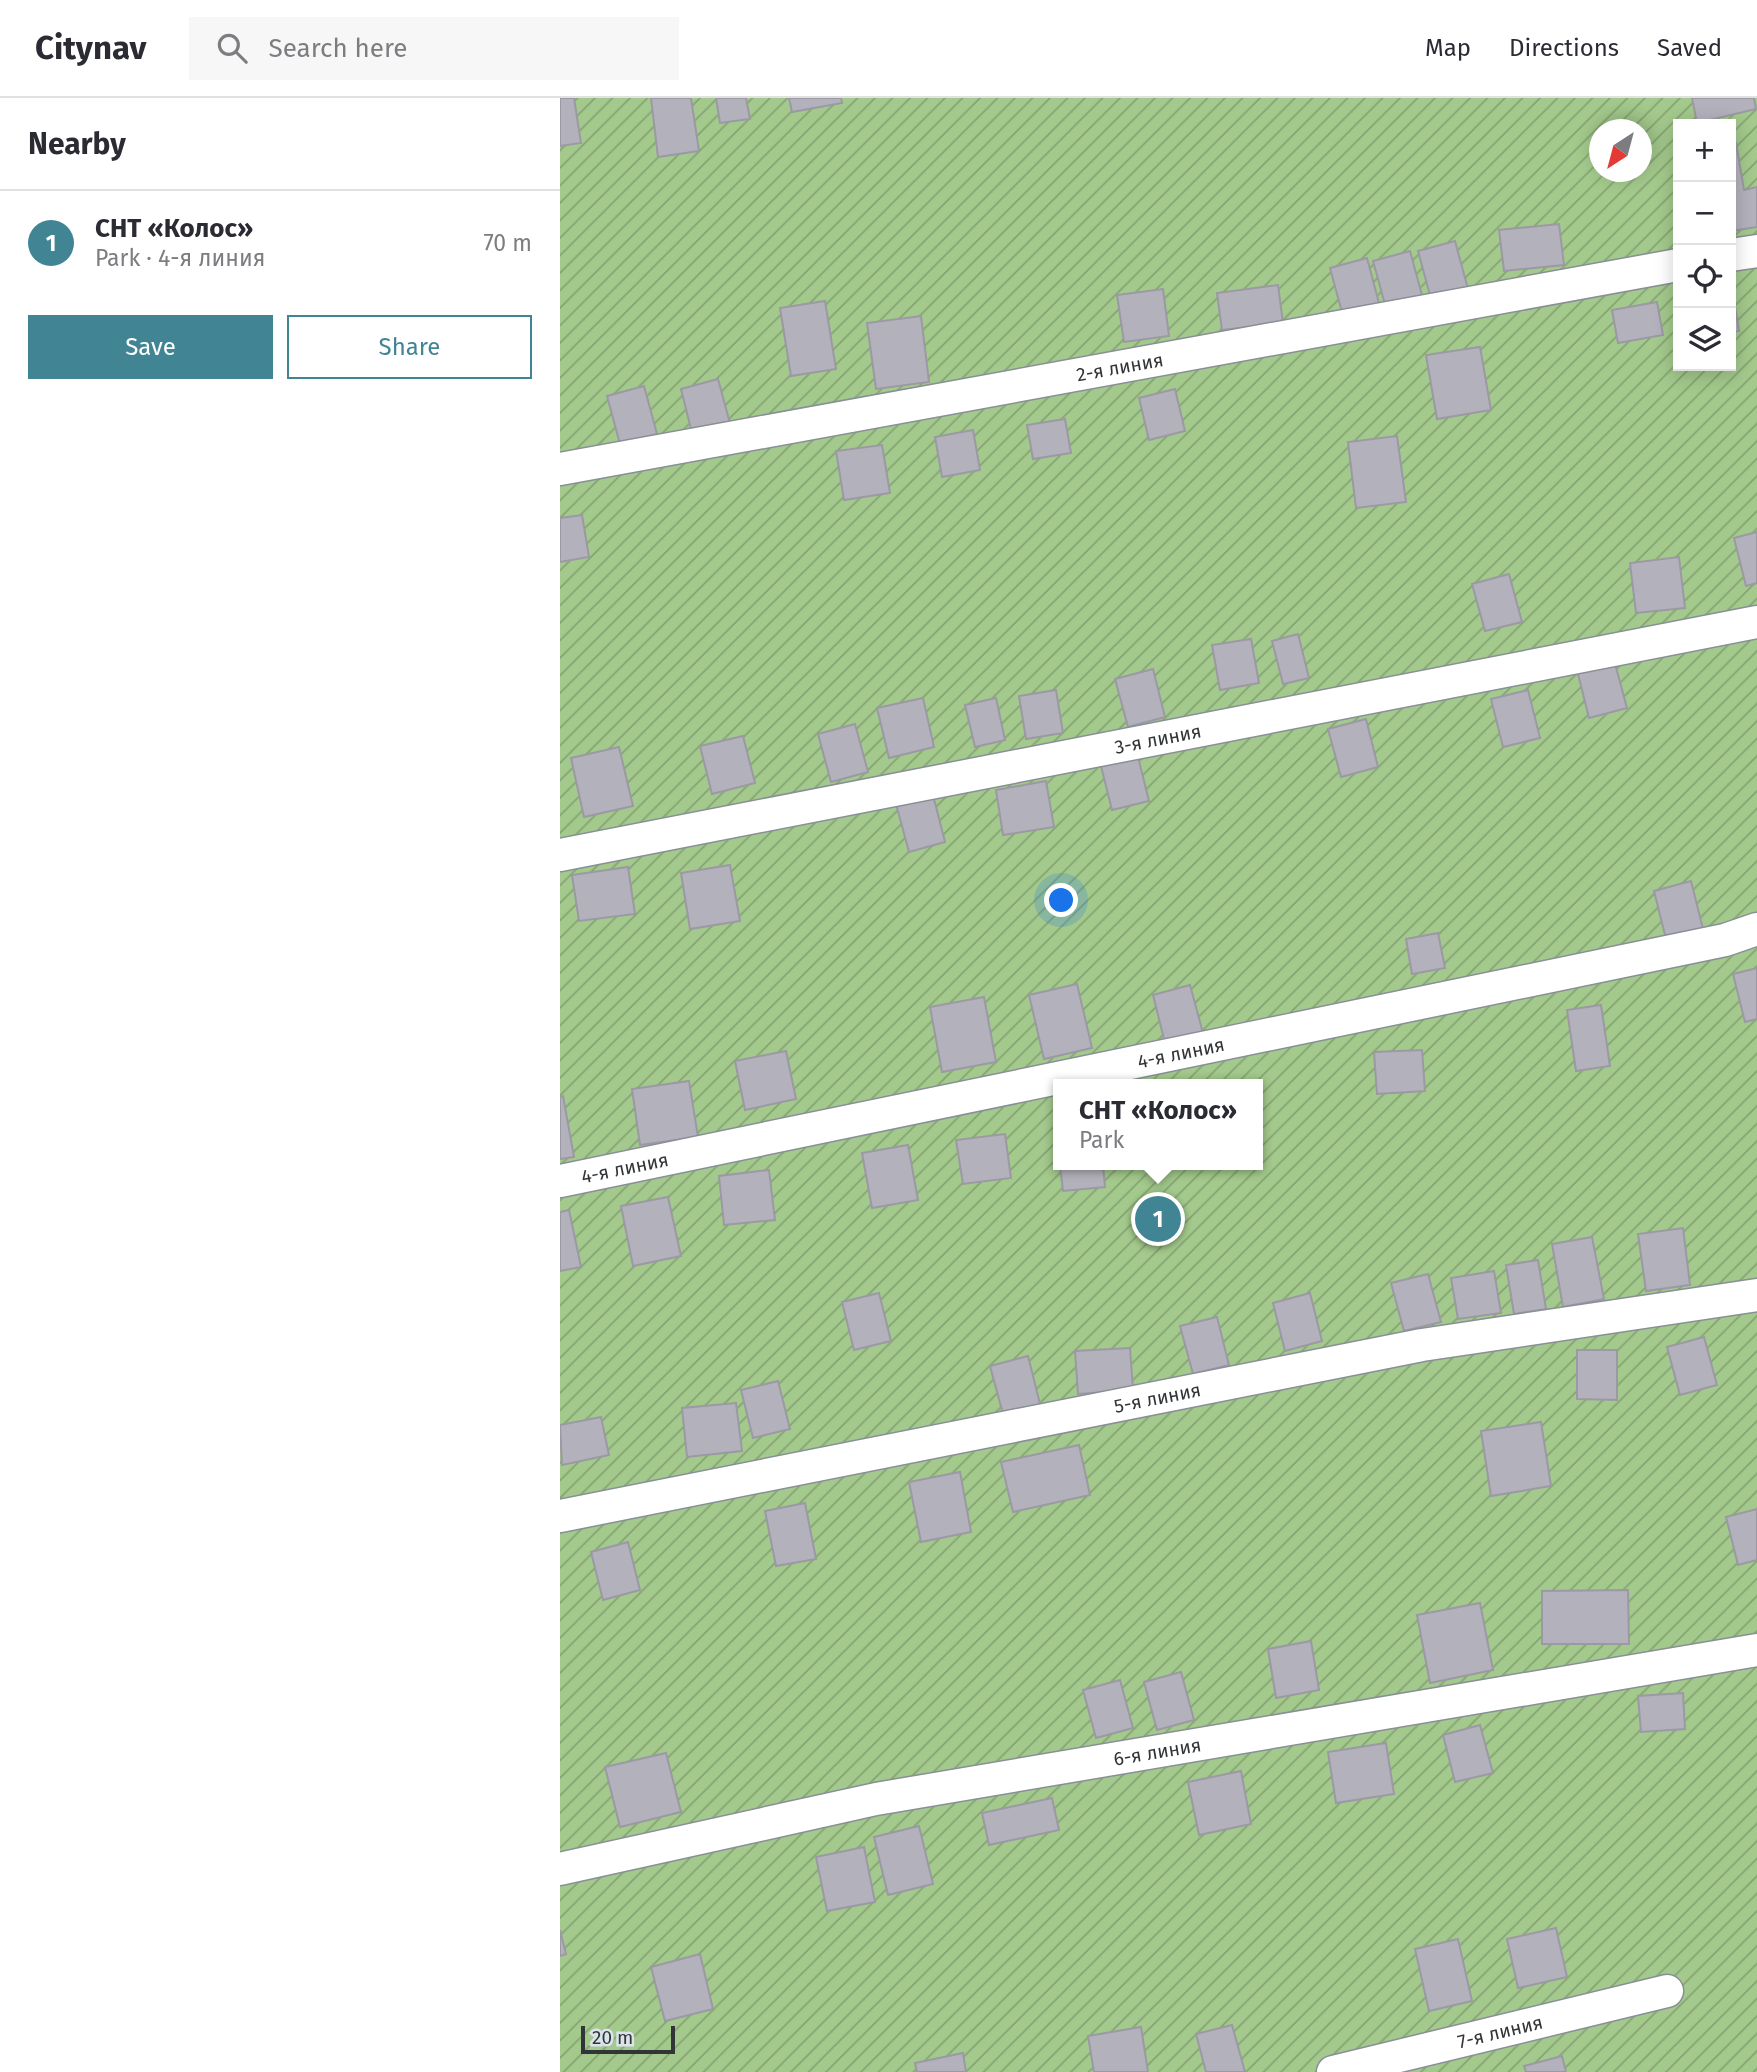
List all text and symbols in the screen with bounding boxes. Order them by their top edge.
search box [189,17,679,80]
text: Citynav [35,28,147,68]
icon: search [213,29,251,67]
text: Search here [269,33,407,64]
text: Map [1425,34,1471,62]
text: Directions [1509,34,1619,62]
text: Saved [1657,34,1722,62]
north arrow [1589,119,1652,182]
map controls [1673,119,1736,371]
button: + [1673,119,1736,182]
text: Nearby [28,126,126,162]
button: − [1673,182,1736,245]
text: СНТ «Колос» [95,213,253,244]
text: 1 [46,229,56,257]
text: 70 m [483,229,532,257]
text: Park · 4-я линия [95,244,265,272]
button: locate [1673,245,1736,308]
button: layers [1673,308,1736,371]
button: Save [28,315,273,379]
button: Share [287,315,532,379]
street label: 2-я линия [1075,348,1165,387]
street label: 3-я линия [1113,719,1203,759]
your location [1044,883,1078,917]
street label: 4-я линия [1135,1033,1227,1073]
popup [1053,1079,1263,1170]
text: СНТ «Колос» [1079,1095,1237,1126]
text: Park [1079,1126,1124,1154]
street label: 4-я линия [579,1148,670,1188]
pin: 1 [1135,1193,1181,1245]
street label: 5-я линия [1112,1378,1203,1418]
street label: 6-я линия [1112,1733,1203,1771]
street label: 7-я линия [1455,2011,1545,2053]
scale bar [581,2023,676,2055]
text: 20 m [592,2026,633,2049]

